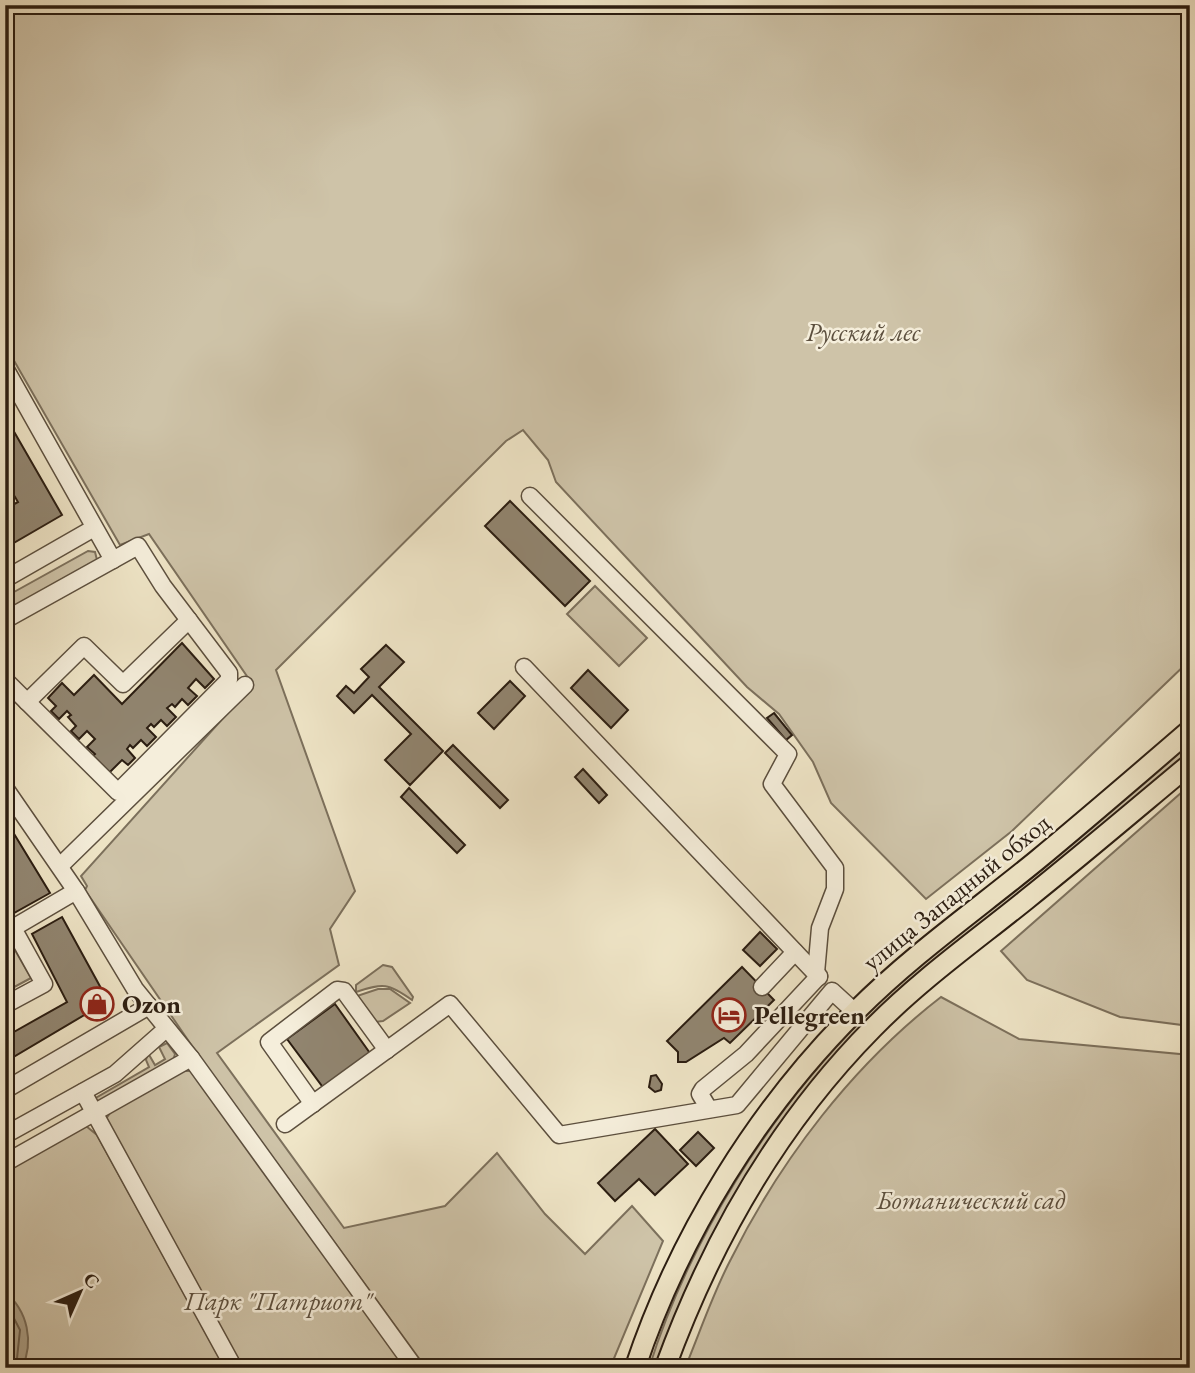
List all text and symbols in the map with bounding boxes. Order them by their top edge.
park label: Русский лес [806,315,921,349]
street label: улица Западный обход [855,806,1057,978]
shop icon: Ozon [78,985,116,1023]
place label: Ozon [122,987,181,1021]
hotel icon: Pellegreen [710,996,748,1034]
place label: Pellegreen [754,998,865,1032]
park label: Ботанический сад [876,1183,1066,1217]
north arrow [46,1258,116,1328]
text: С [78,1267,105,1294]
park label: Парк "Патриот" [183,1284,374,1318]

